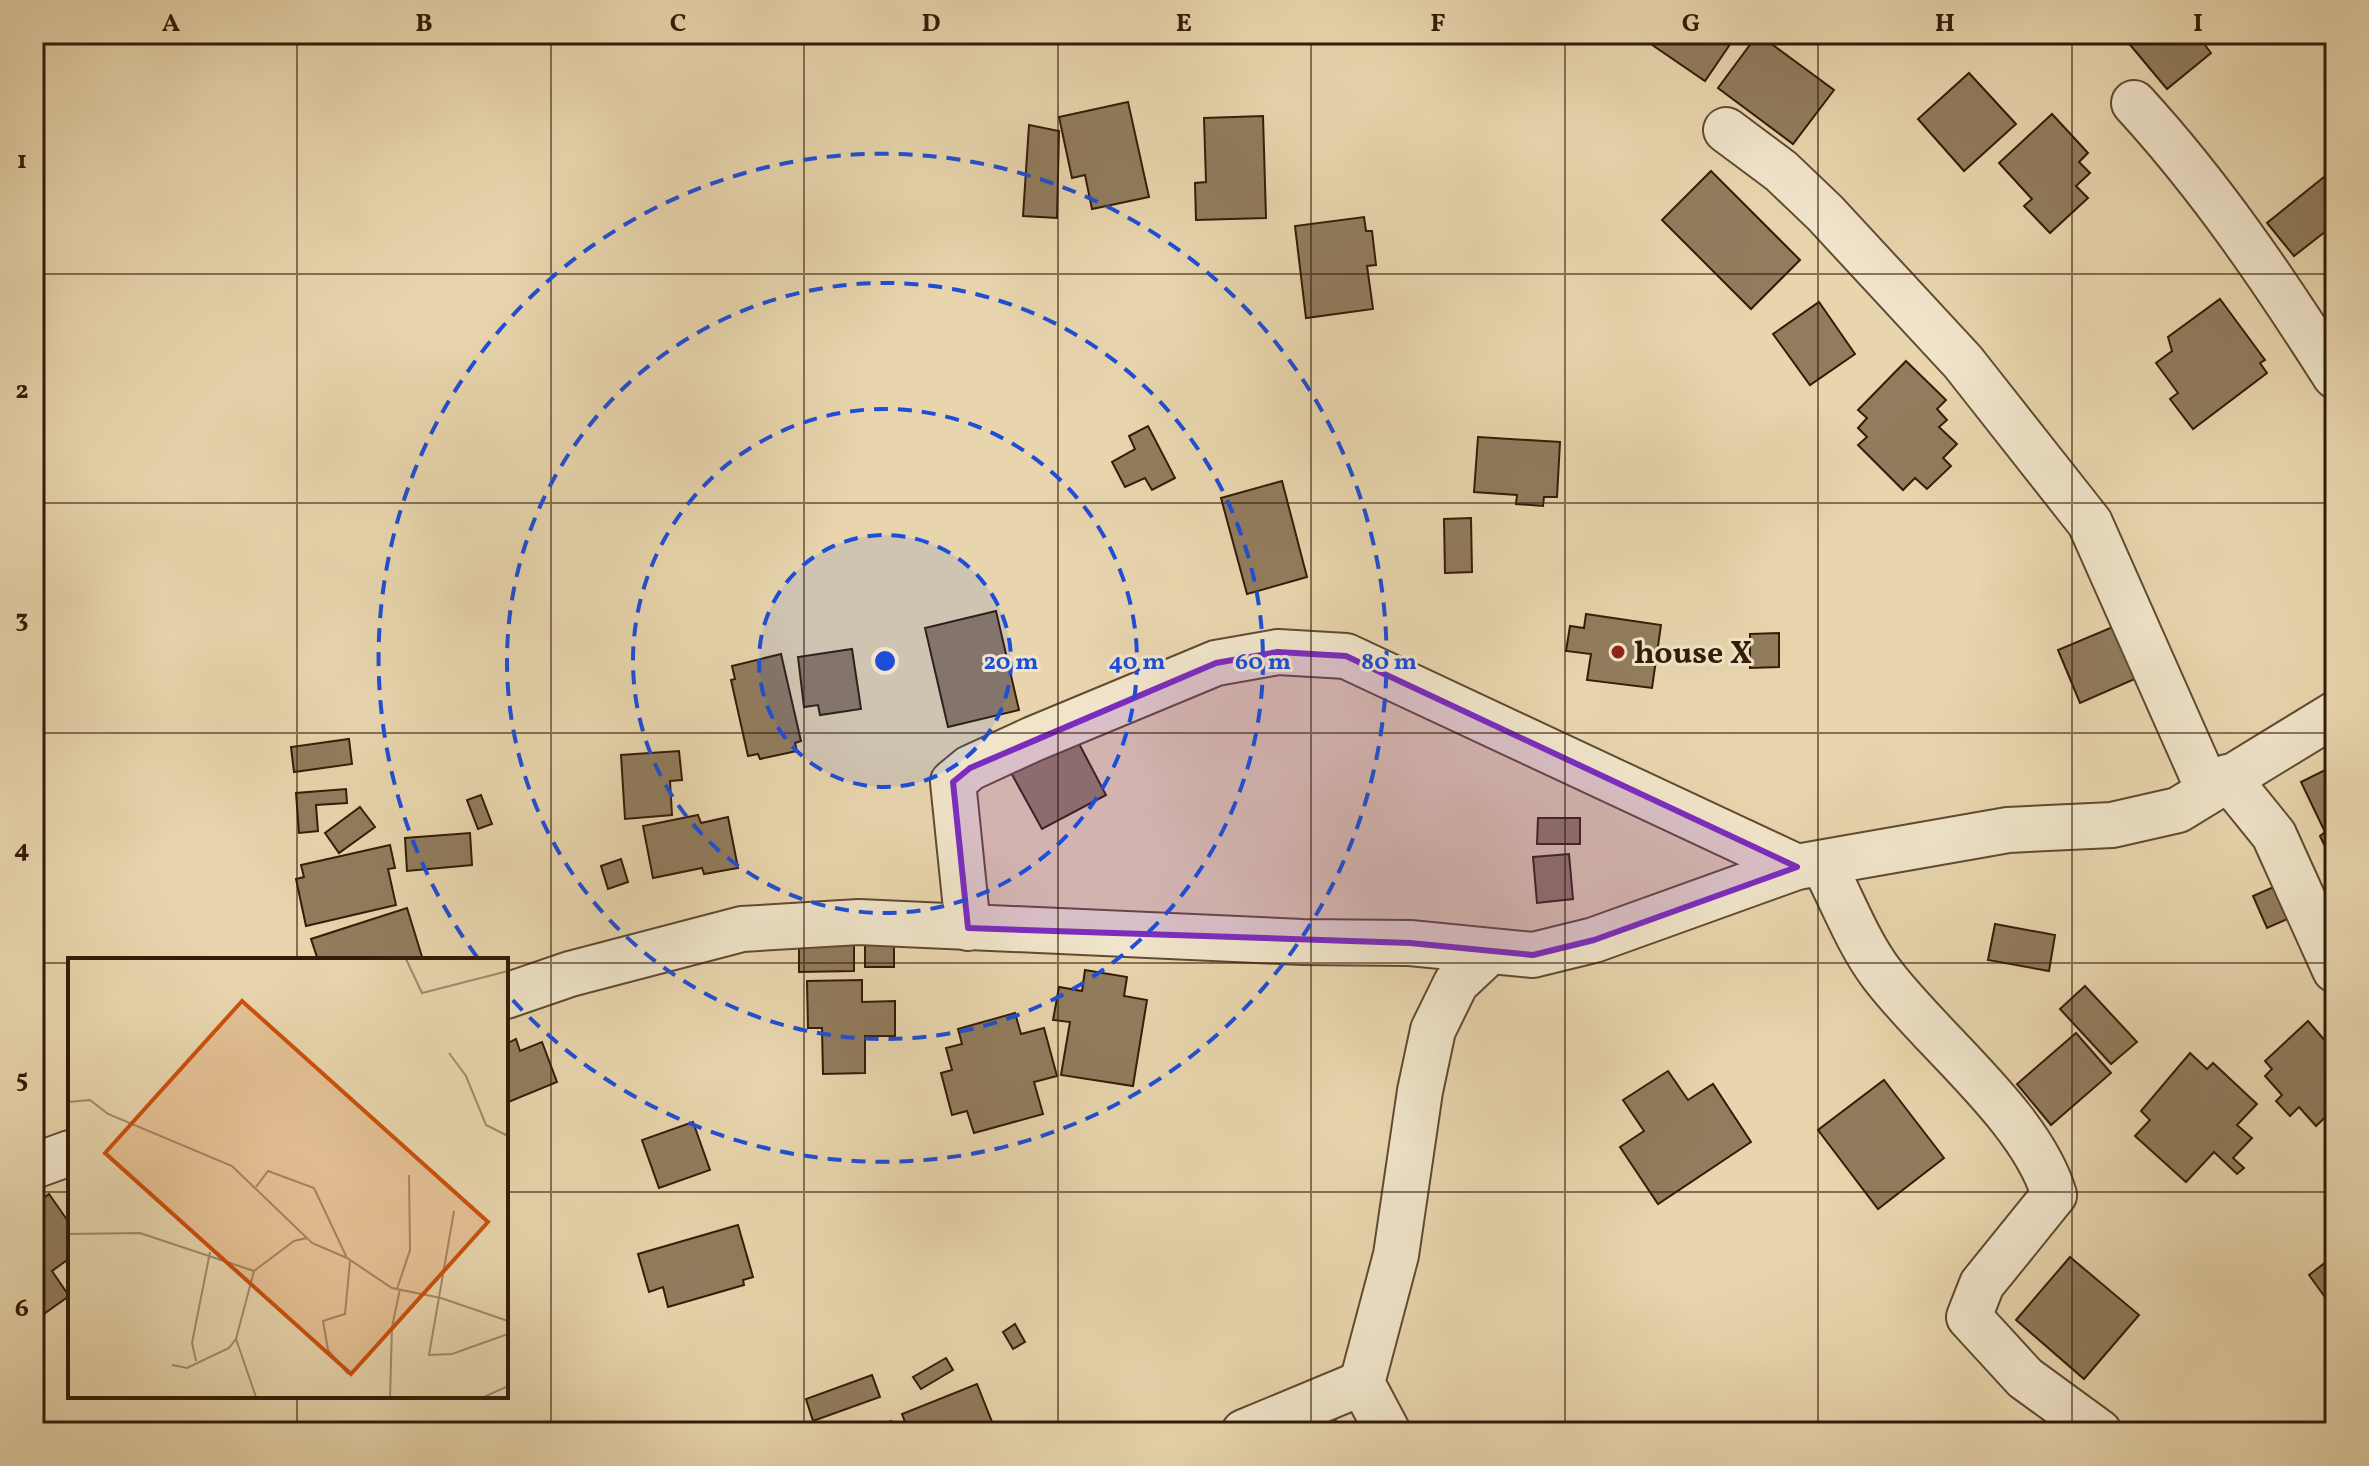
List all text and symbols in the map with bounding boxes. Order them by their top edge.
text: A [162,6,181,42]
text: B [415,6,433,42]
text: C [670,6,686,42]
text: D [921,6,941,42]
text: E [1176,6,1192,42]
text: F [1430,6,1446,42]
text: G [1682,6,1700,42]
text: H [1935,6,1955,42]
text: I [2193,6,2203,42]
text: 1 [17,143,27,179]
text: 2 [15,373,29,409]
text: 3 [15,602,29,638]
place label: house X [1634,633,1752,677]
marker: house X [1609,643,1627,661]
text: 20 m [983,646,1039,680]
text: 40 m [1109,646,1165,680]
text: 60 m [1235,646,1291,680]
text: 80 m [1361,646,1417,680]
centre of rings [871,647,899,675]
text: 4 [14,832,30,868]
inset map [68,958,508,1398]
text: 5 [16,1062,28,1098]
text: 6 [15,1291,29,1327]

